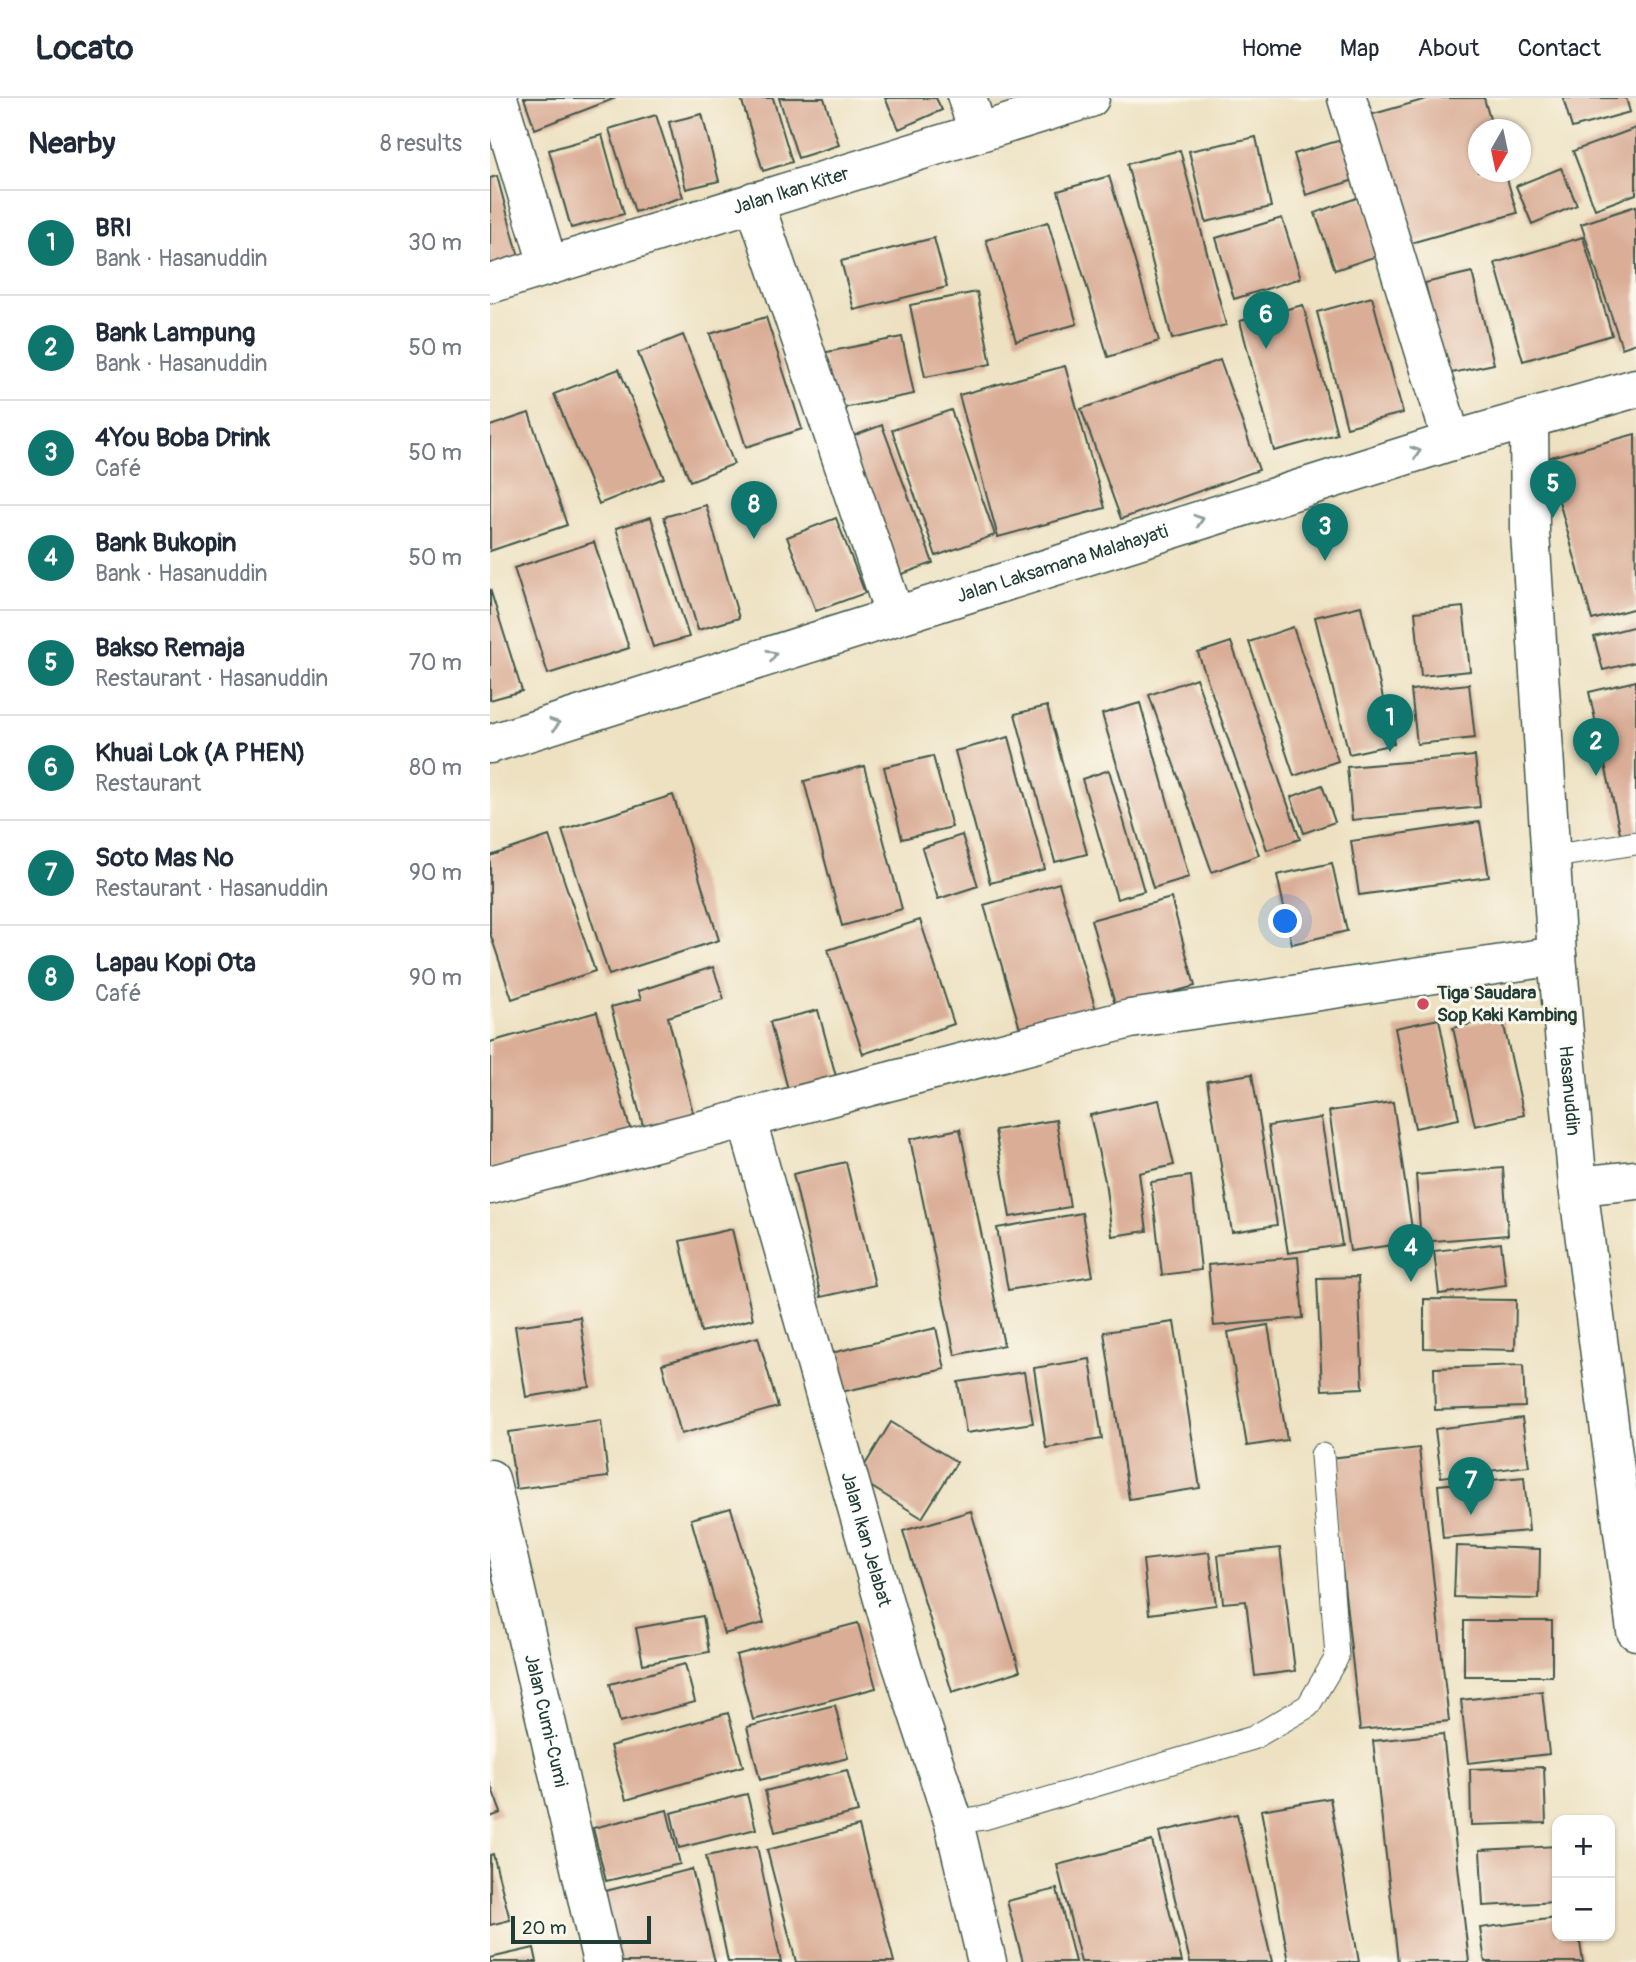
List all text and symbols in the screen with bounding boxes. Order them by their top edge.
text: Locato [35,28,133,69]
text: Home [1241,34,1302,63]
text: Map [1340,34,1380,63]
text: About [1418,34,1480,63]
text: Contact [1518,34,1601,63]
north arrow [1468,119,1531,182]
text: Nearby [28,125,115,162]
text: 8 results [380,129,462,158]
street label: Jalan Ikan Kiter [730,161,852,220]
text: BRI [95,212,132,244]
text: 1 [47,228,56,257]
text: 30 m [408,228,462,257]
text: Bank · Hasanuddin [95,244,268,273]
pin: 6 [1243,291,1289,349]
text: Bank Lampung [95,317,255,349]
text: 2 [45,333,57,362]
text: 50 m [408,333,462,362]
text: Bank · Hasanuddin [95,349,268,378]
text: 4You Boba Drink [95,422,270,454]
text: 3 [45,438,57,467]
text: 50 m [408,438,462,467]
one-way arrow [1409,446,1422,460]
text: Café [95,454,141,483]
pin: 5 [1530,460,1576,518]
pin: 8 [731,481,777,539]
pin: 3 [1302,503,1348,561]
one-way arrow [1193,514,1205,529]
street label: Jalan Laksamana Malahayati [954,519,1171,608]
text: Bank Bukopin [95,527,236,559]
text: 4 [44,543,58,572]
text: 50 m [408,543,462,572]
text: Bank · Hasanuddin [95,559,268,588]
text: Bakso Remaja [95,632,245,664]
text: 5 [45,648,57,677]
text: 70 m [409,648,462,677]
one-way arrow [766,649,778,664]
text: Restaurant · Hasanuddin [95,664,328,693]
pin: 1 [1367,694,1413,752]
one-way arrow [548,718,561,732]
pin: 2 [1573,718,1619,776]
text: Khuai Lok (A PHEN) [95,737,306,769]
text: 6 [44,753,58,782]
text: 80 m [409,753,462,782]
text: Restaurant [95,769,201,798]
text: Soto Mas No [95,842,234,874]
text: 7 [45,858,57,887]
text: 90 m [409,858,462,887]
text: Restaurant · Hasanuddin [95,874,328,903]
your location [1268,904,1302,938]
text: Lapau Kopi Ota [95,947,256,979]
text: 8 [45,963,57,992]
text: 90 m [409,963,462,992]
text: Café [95,979,141,1008]
place label: Tiga Saudara Sop Kaki Kambing [1436,981,1578,1027]
marker: Tiga Saudara Sop Kaki Kambing [1415,996,1431,1012]
street label: Hasanuddin [1553,1044,1585,1137]
pin: 4 [1388,1224,1434,1282]
pin: 7 [1448,1457,1494,1515]
street label: Jalan Ikan Jelabat [835,1469,897,1610]
street label: Jalan Cumi-Cumi [519,1652,573,1789]
map controls [1552,1815,1615,1941]
button: + [1552,1815,1615,1878]
button: − [1552,1878,1615,1941]
scale bar [511,1913,651,1945]
text: 20 m [522,1916,567,1940]

